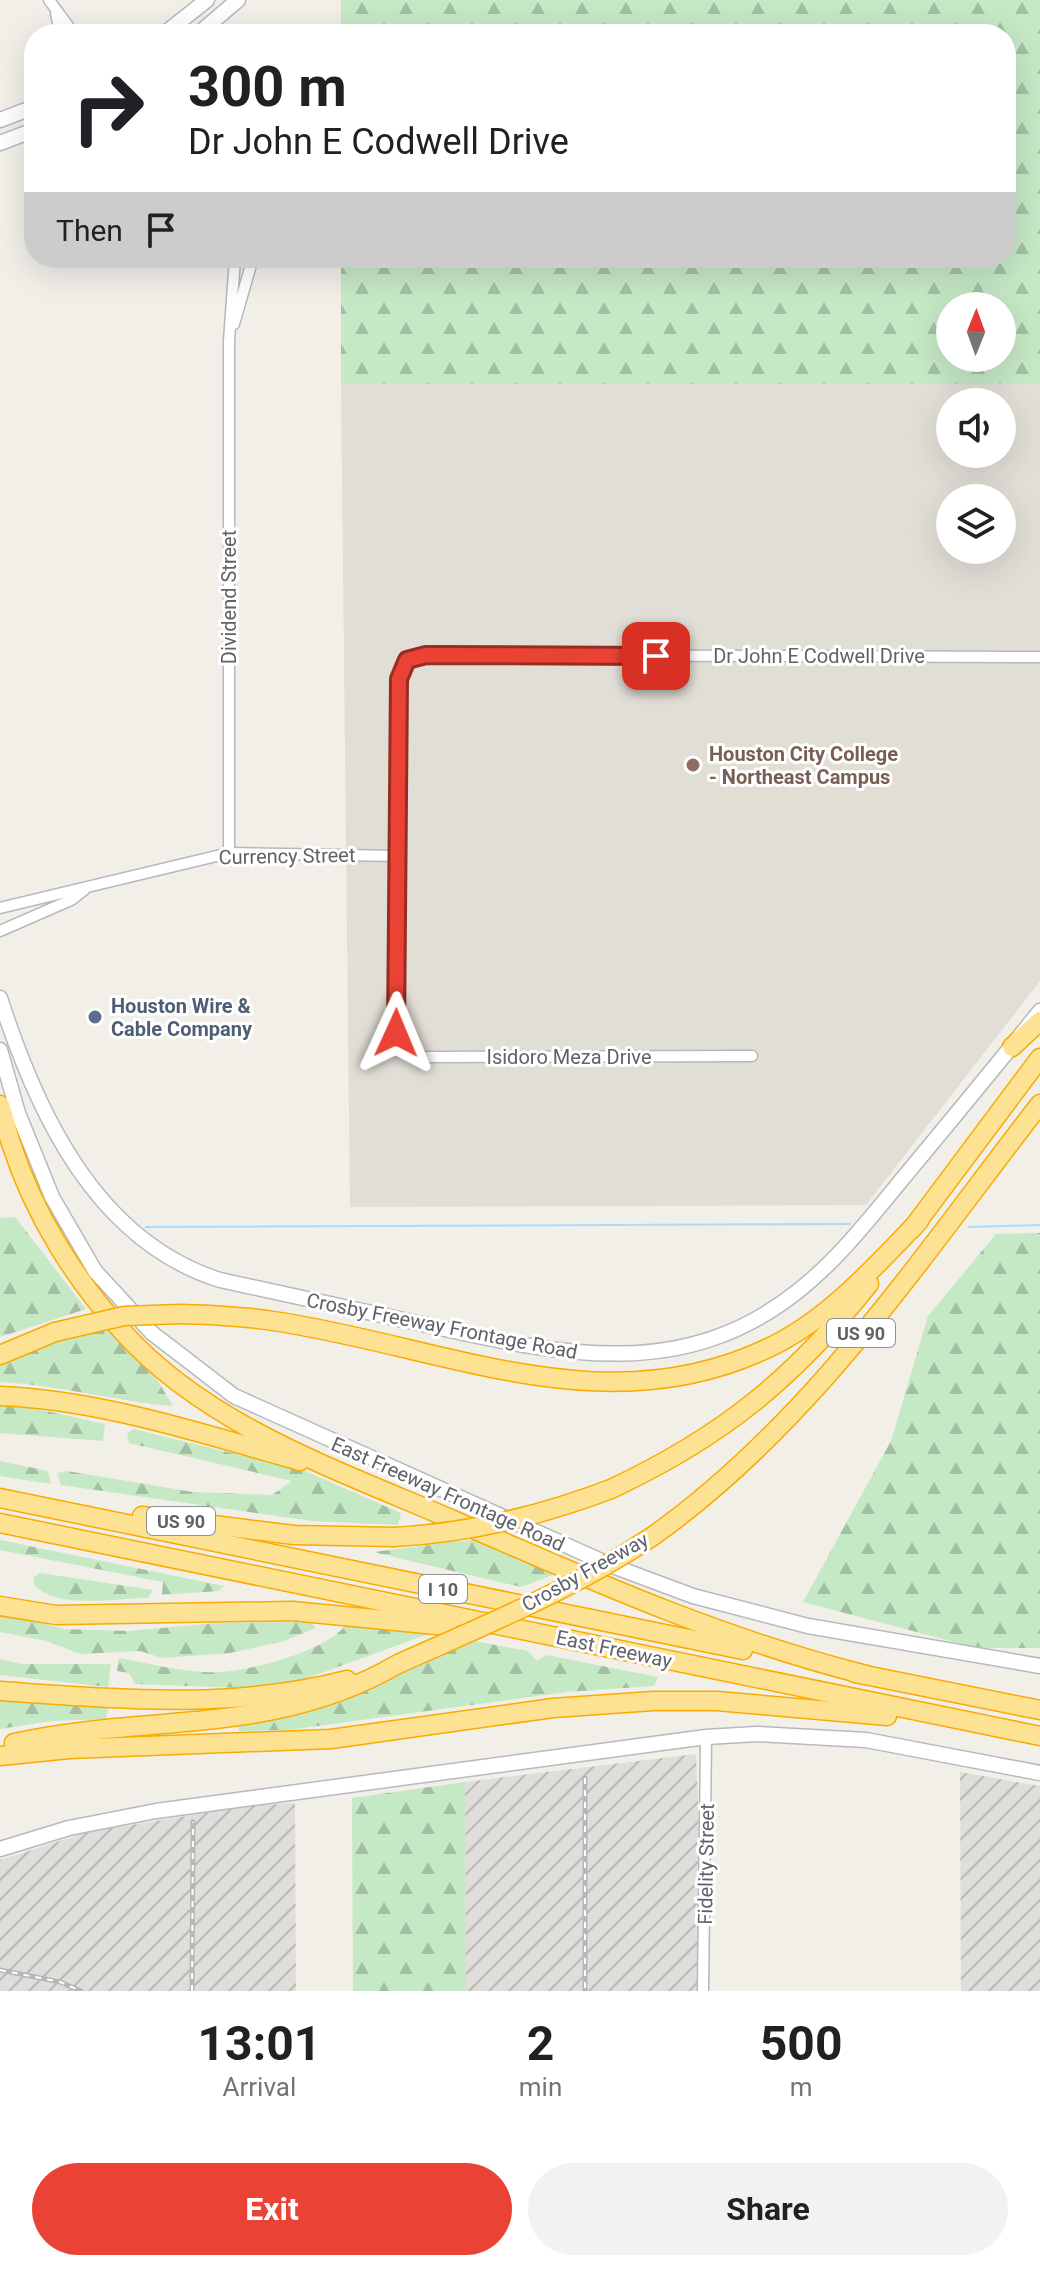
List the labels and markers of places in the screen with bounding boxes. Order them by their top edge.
pin [622,622,690,690]
place label: Houston City College - Northeast Campus [709,742,898,789]
marker: Houston City College - Northeast Campus [684,756,702,774]
place label: Houston Wire & Cable Company [111,994,253,1041]
marker: Houston Wire & Cable Company [86,1008,104,1026]

